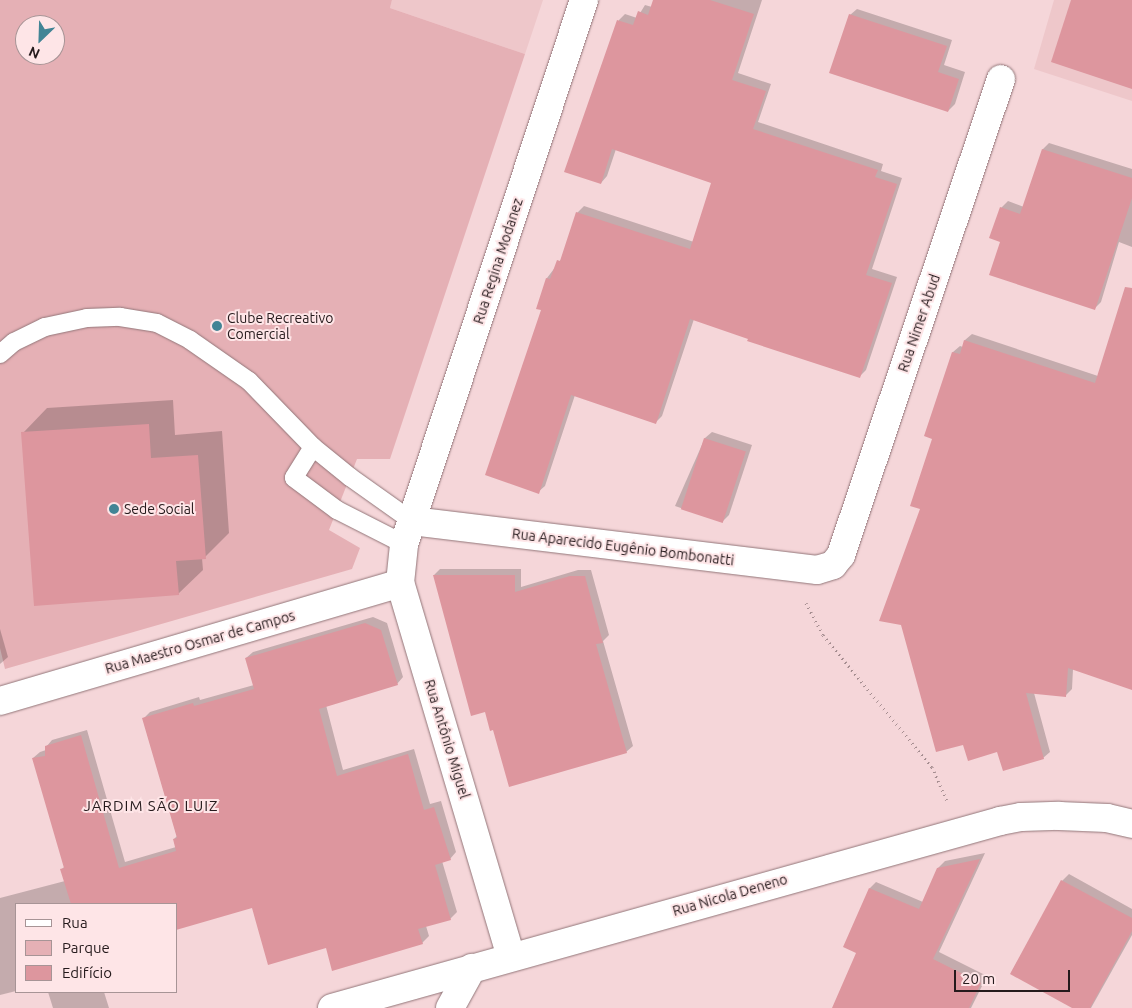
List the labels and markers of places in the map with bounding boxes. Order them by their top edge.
place label: Clube Recreativo Comercial [227,310,333,342]
marker: Clube Recreativo Comercial [211,320,223,332]
place label: Sede Social [124,501,194,517]
marker: Sede Social [108,503,120,515]

